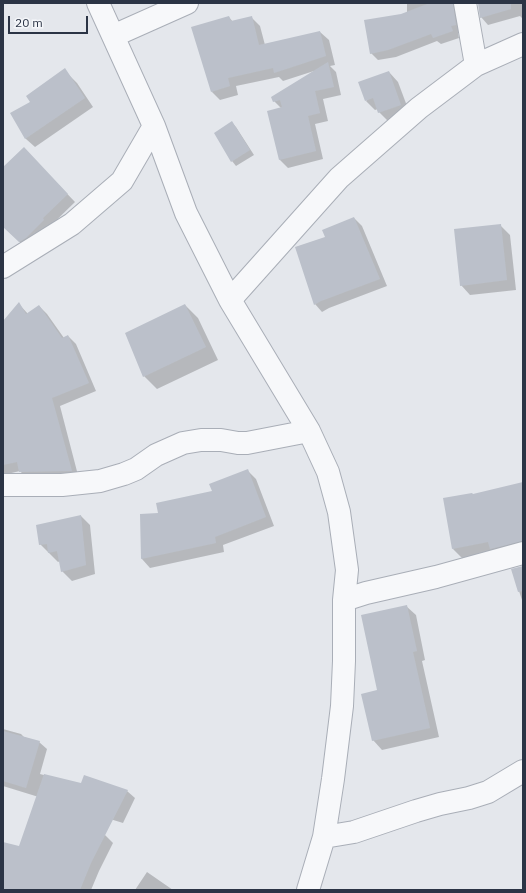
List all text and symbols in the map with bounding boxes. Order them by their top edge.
scale bar [10,8,90,34]
text: 20 m [15,15,43,30]

